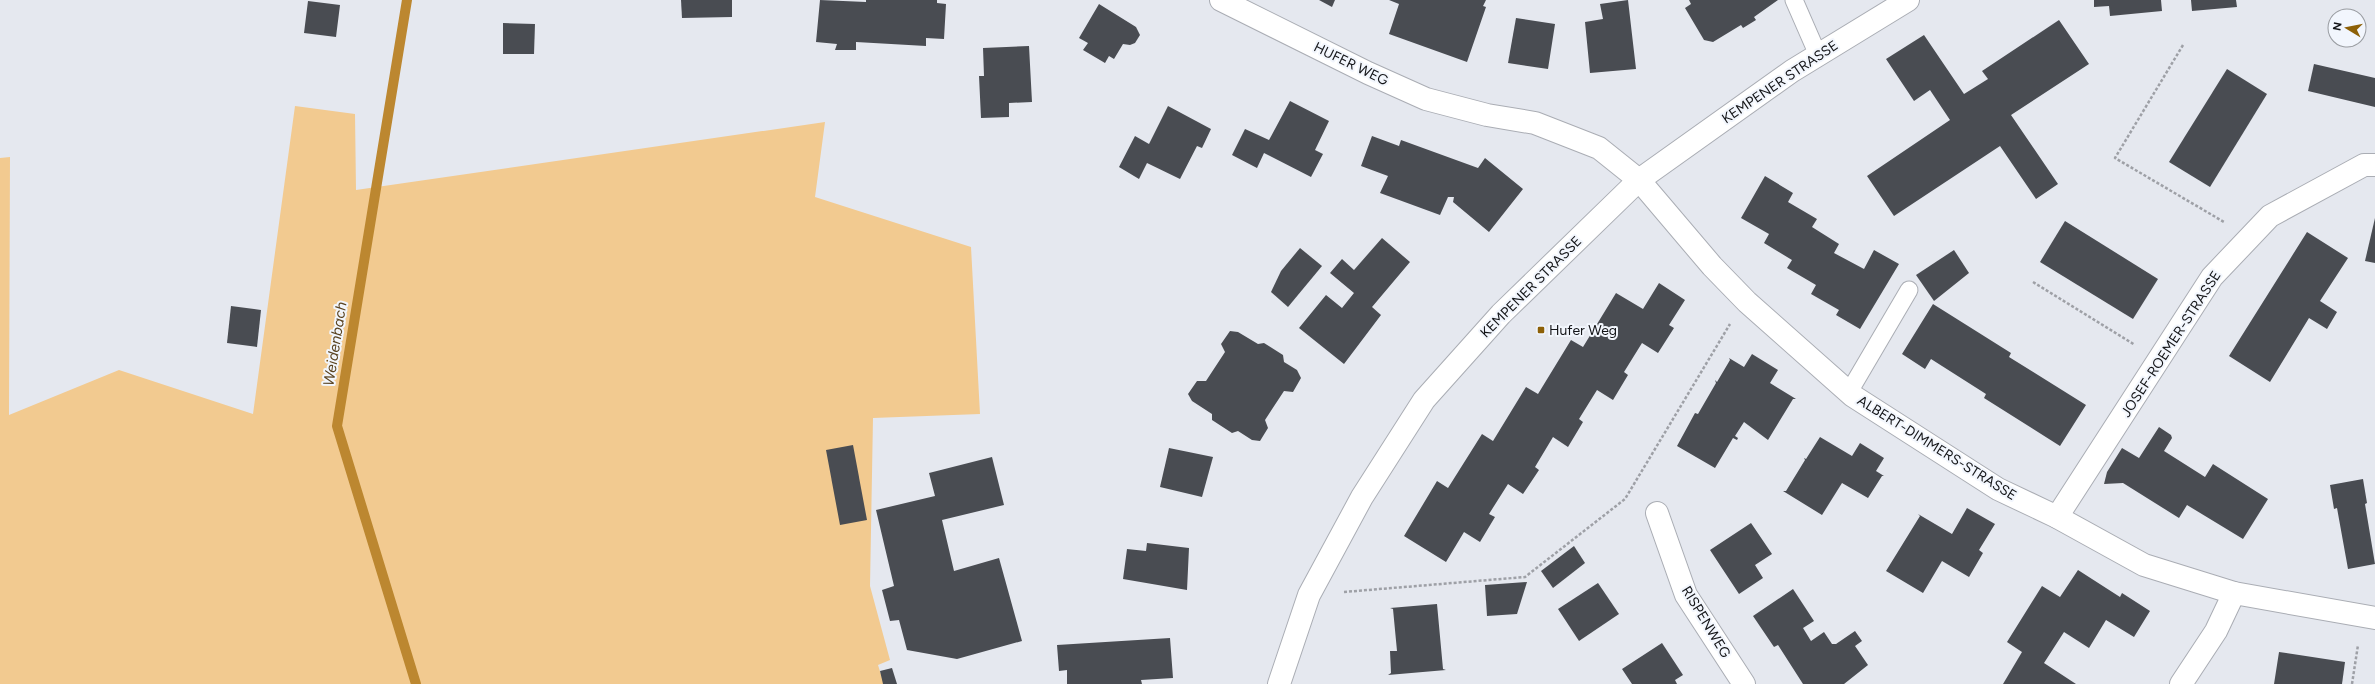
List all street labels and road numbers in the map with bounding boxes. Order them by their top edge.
street label: KEMPENER STRASSE [1719,37,1841,127]
street label: HUFER WEG [1311,39,1391,90]
street label: KEMPENER STRASSE [1477,233,1585,341]
street label: JOSEF-ROEMER-STRASSE [2117,268,2225,420]
street label: ALBERT-DIMMERS-STRASSE [1854,392,2020,504]
street label: RISPENWEG [1678,583,1734,661]

